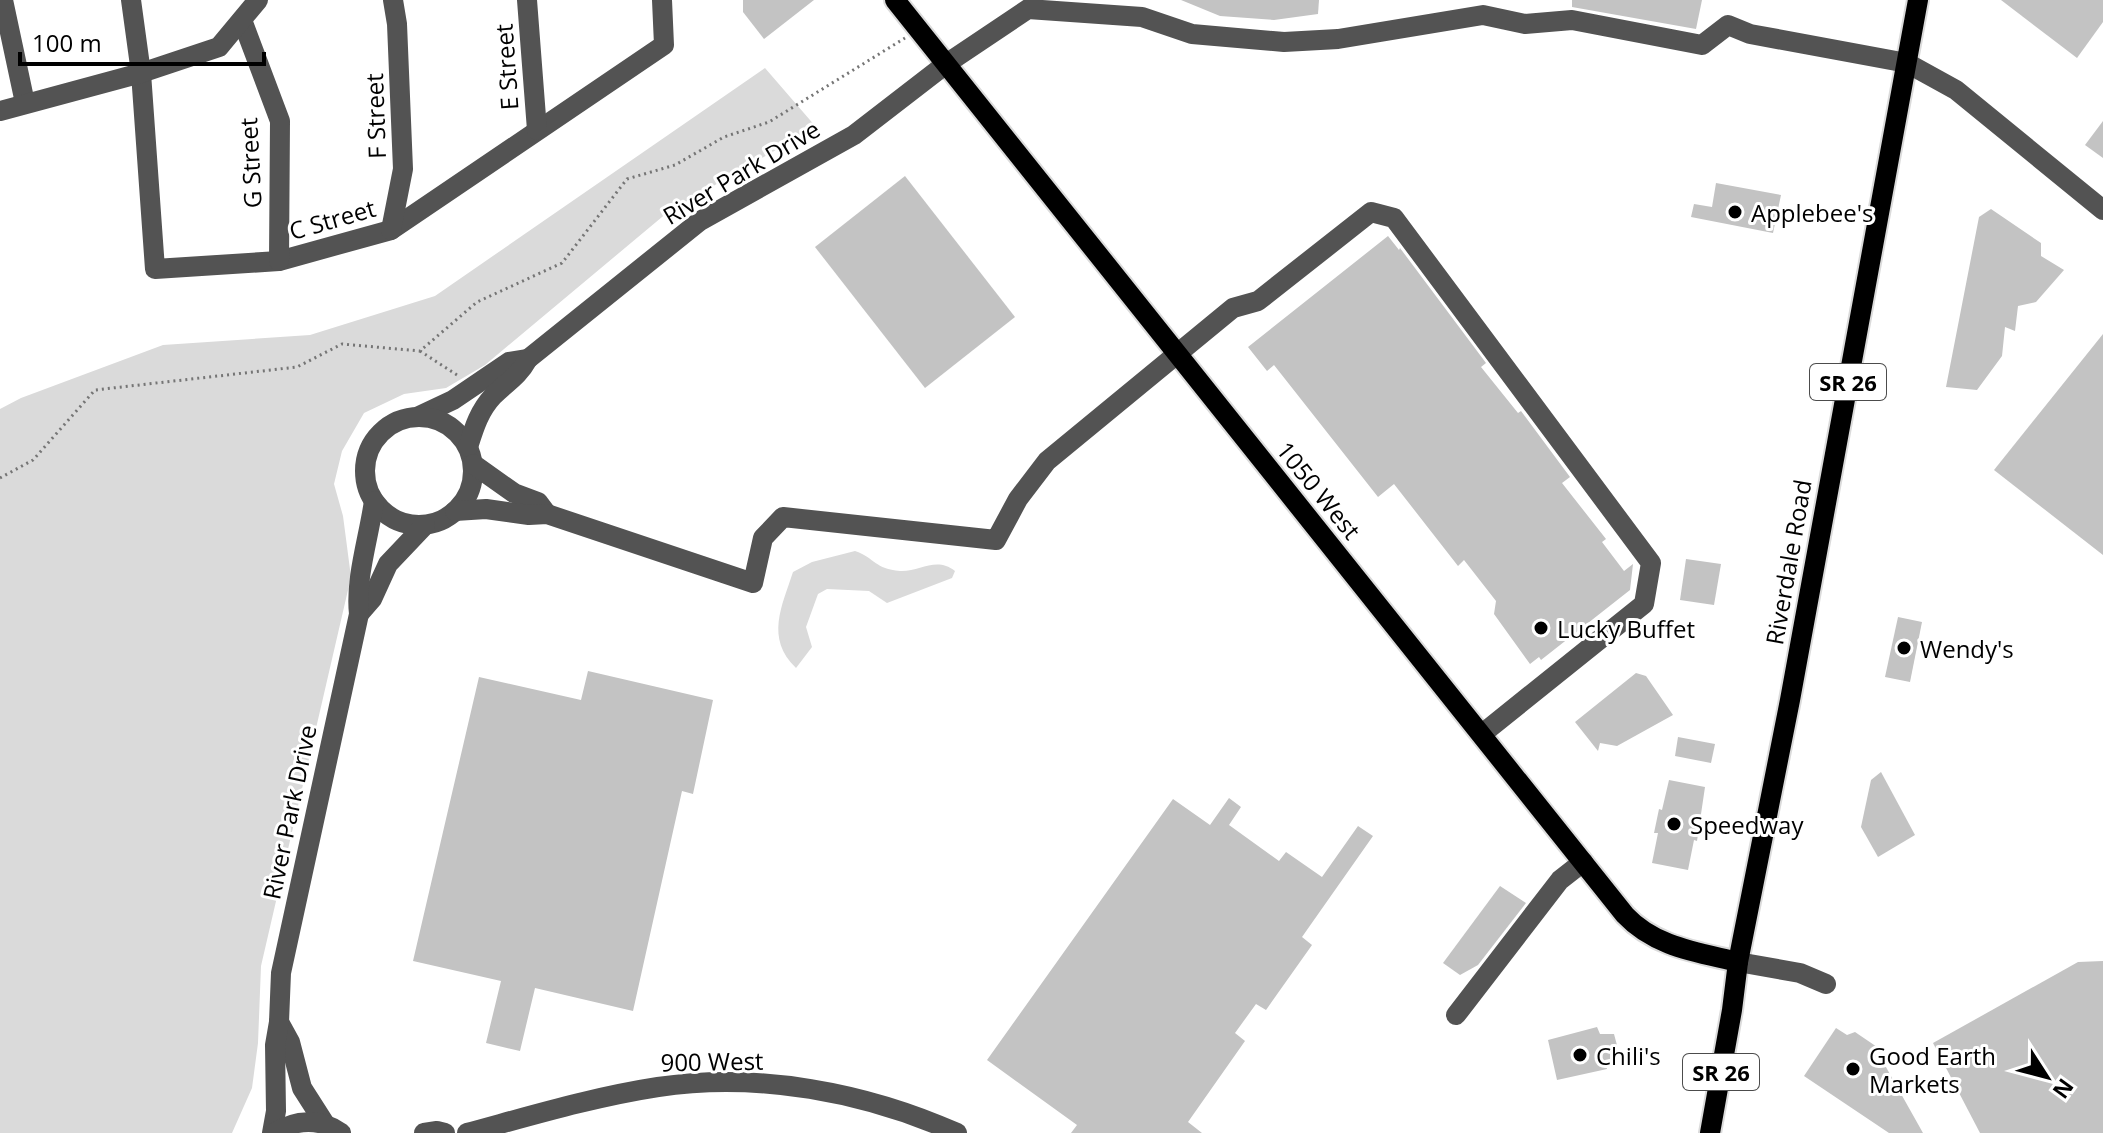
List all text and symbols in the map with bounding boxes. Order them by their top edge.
scale bar [20,16,264,66]
street label: E Street [487,23,525,111]
text: 100 m [32,26,102,59]
street label: F Street [357,73,393,159]
street label: River Park Drive [656,112,826,232]
street label: G Street [231,117,269,209]
street label: C Street [285,191,379,247]
place label: Applebee's [1751,196,1873,229]
marker: Applebee's [1726,203,1744,221]
road number: SR 26 [1810,364,1886,400]
street label: 1050 West [1269,434,1369,546]
street label: Riverdale Road [1757,477,1819,647]
place label: Lucky Buffet [1557,612,1695,645]
marker: Lucky Buffet [1532,619,1550,637]
place label: Wendy's [1920,632,2014,665]
marker: Wendy's [1895,639,1913,657]
street label: River Park Drive [254,722,324,902]
place label: Speedway [1690,808,1804,841]
marker: Speedway [1665,815,1683,833]
north arrow [2007,1037,2087,1117]
place label: Chili's [1596,1039,1661,1072]
place label: Good Earth Markets [1869,1039,1996,1100]
street label: 900 West [660,1044,764,1078]
marker: Chili's [1571,1046,1589,1064]
road number: SR 26 [1683,1054,1759,1090]
marker: Good Earth Markets [1844,1060,1862,1078]
text: N [2047,1073,2081,1105]

